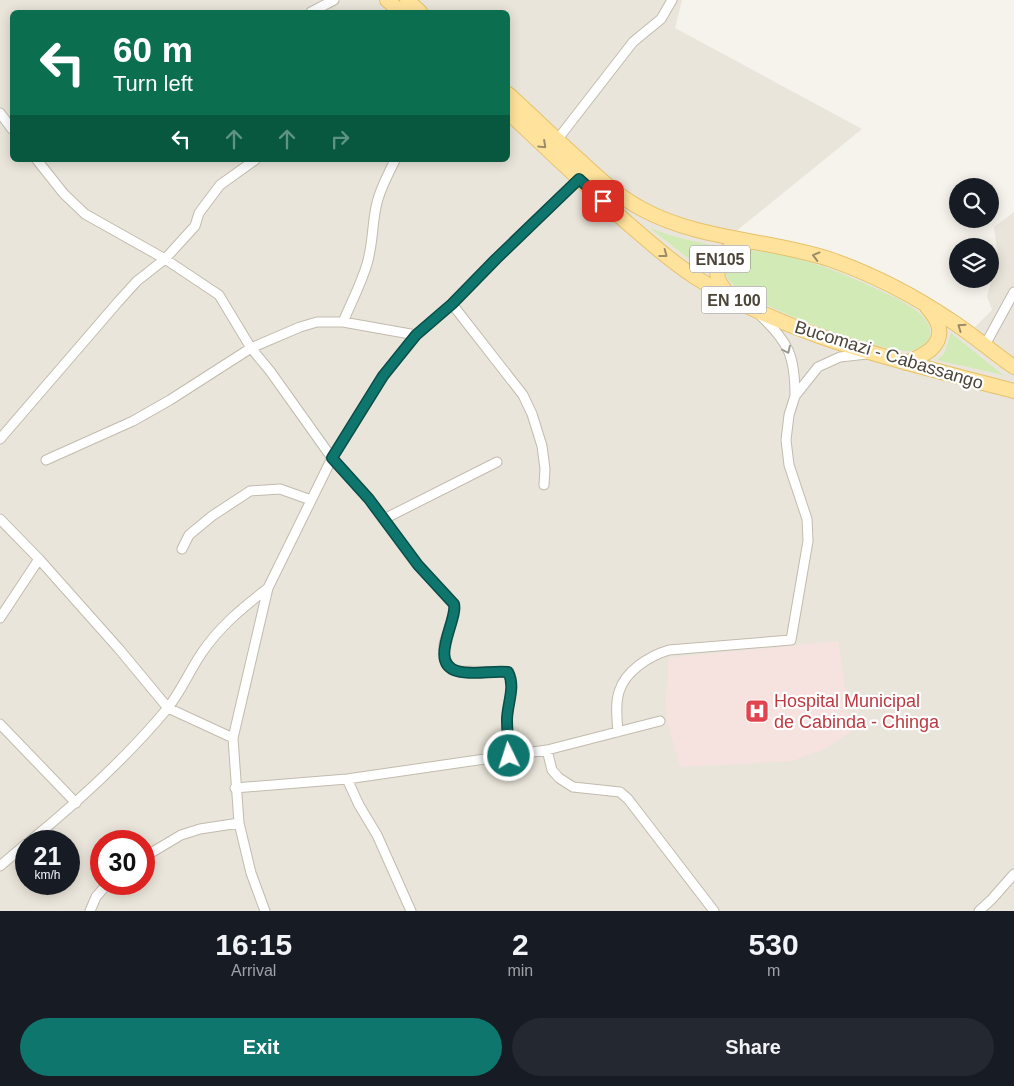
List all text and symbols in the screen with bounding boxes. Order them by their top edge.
icon: left [30,30,95,95]
text: 60 m [113,30,193,69]
text: Turn left [113,71,193,96]
icon: left [167,125,195,153]
icon: ahead [220,125,248,153]
icon: ahead [273,125,301,153]
icon: right [326,125,354,153]
one-way arrow [538,139,547,148]
map controls [949,178,999,288]
button: search [949,178,999,228]
pin [582,180,624,222]
icon: arrive [589,187,617,215]
button: layers [949,238,999,288]
road number: EN105 [690,245,750,272]
one-way arrow [658,248,667,256]
one-way arrow [811,251,820,262]
road number: EN 100 [702,286,766,314]
street label: Bucomazi - Cabassango [792,317,986,393]
one-way arrow [957,324,967,333]
one-way arrow [781,344,791,353]
place label: Hospital Municipal de Cabinda - Chinga [774,691,940,732]
hospital icon: Hospital Municipal de Cabinda - Chinga [744,698,770,724]
position arrow [482,729,534,781]
speed limit sign: 30 [90,830,155,895]
text: 21 [34,842,61,870]
text: km/h [34,868,61,882]
text: 16:15 [215,928,292,961]
text: 2 [512,928,529,961]
text: 530 [749,928,799,961]
text: Arrival [231,962,276,979]
text: min [507,962,533,979]
text: m [767,962,780,979]
button: Exit [20,1018,502,1076]
button: Share [512,1018,994,1076]

